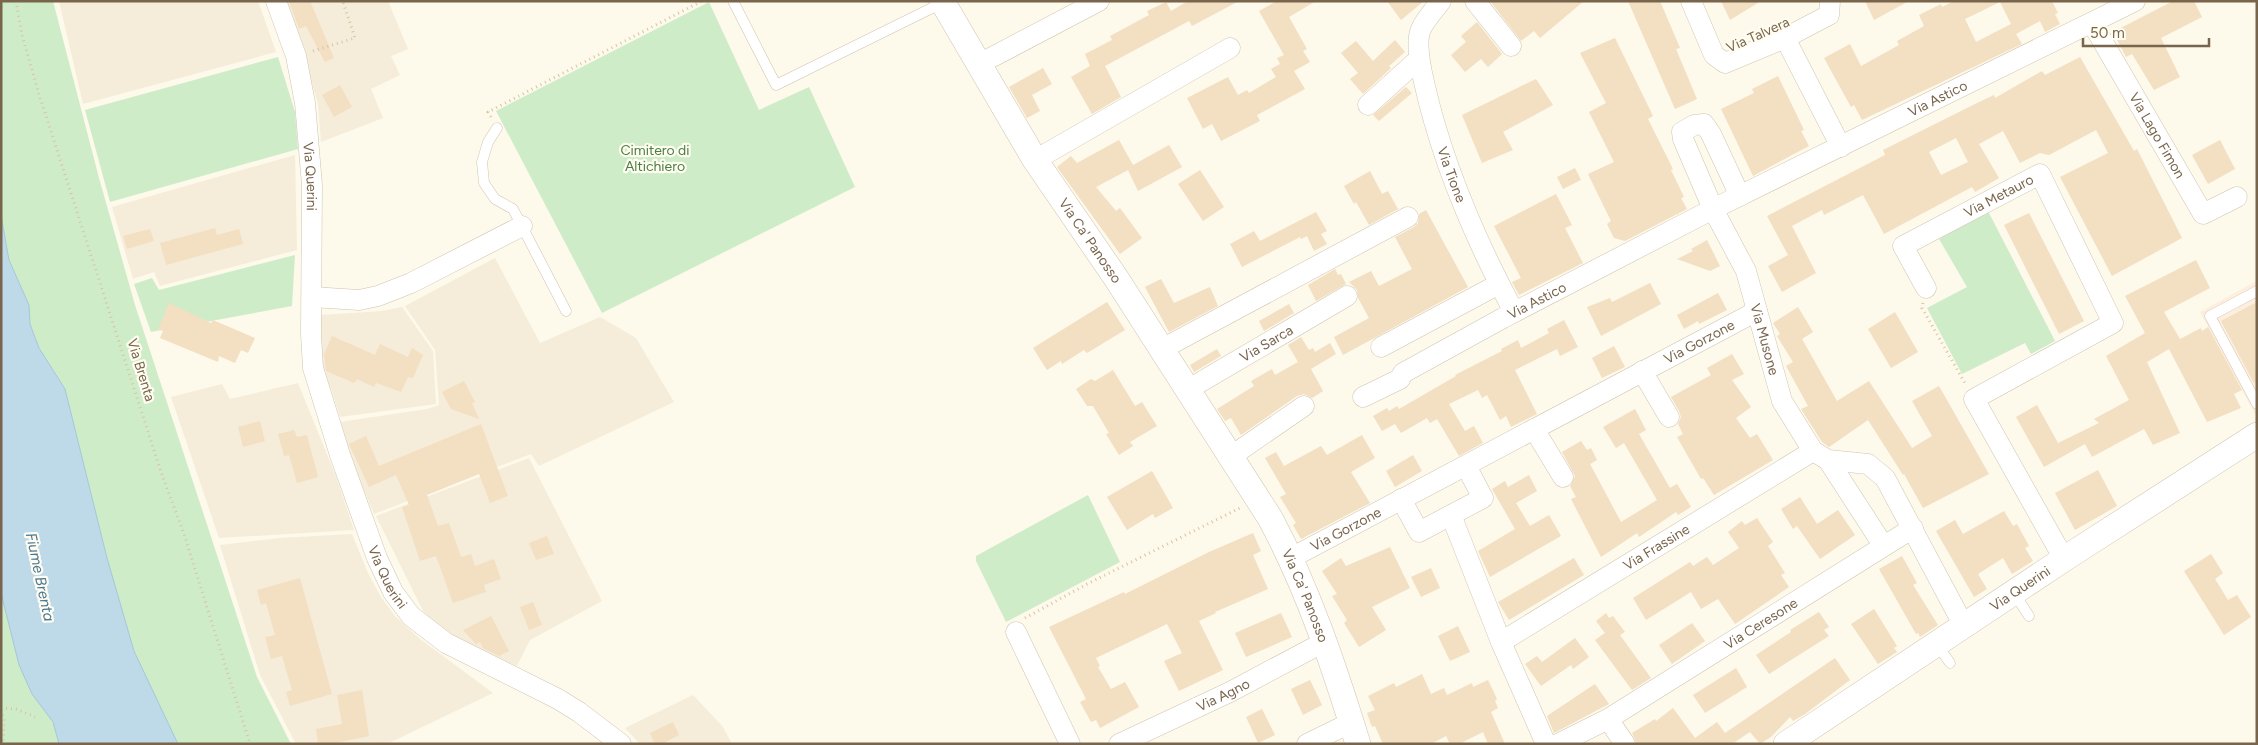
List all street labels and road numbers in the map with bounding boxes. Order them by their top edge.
street label: Via Talvera [1724,14,1792,56]
street label: Via Astico [1905,77,1970,120]
street label: Via Lago Fimon [2126,89,2189,182]
street label: Via Querini [300,141,321,211]
street label: Via Tione [1434,145,1470,205]
street label: Via Metauro [1961,170,2036,221]
street label: Via Ca' Panosso [1055,195,1125,286]
street label: Via Astico [1505,278,1569,323]
street label: Via Musone [1747,302,1783,377]
street label: Via Gorzone [1661,316,1738,367]
street label: Via Sarca [1237,321,1296,366]
street label: Via Brenta [123,337,159,403]
street label: Via Gorzone [1308,503,1384,555]
street label: Via Frassine [1620,520,1693,574]
street label: Via Querini [365,543,411,612]
street label: Via Ca' Panosso [1278,546,1332,645]
street label: Via Querini [1987,562,2053,615]
street label: Via Ceresone [1721,594,1801,653]
street label: Via Agno [1194,675,1253,715]

